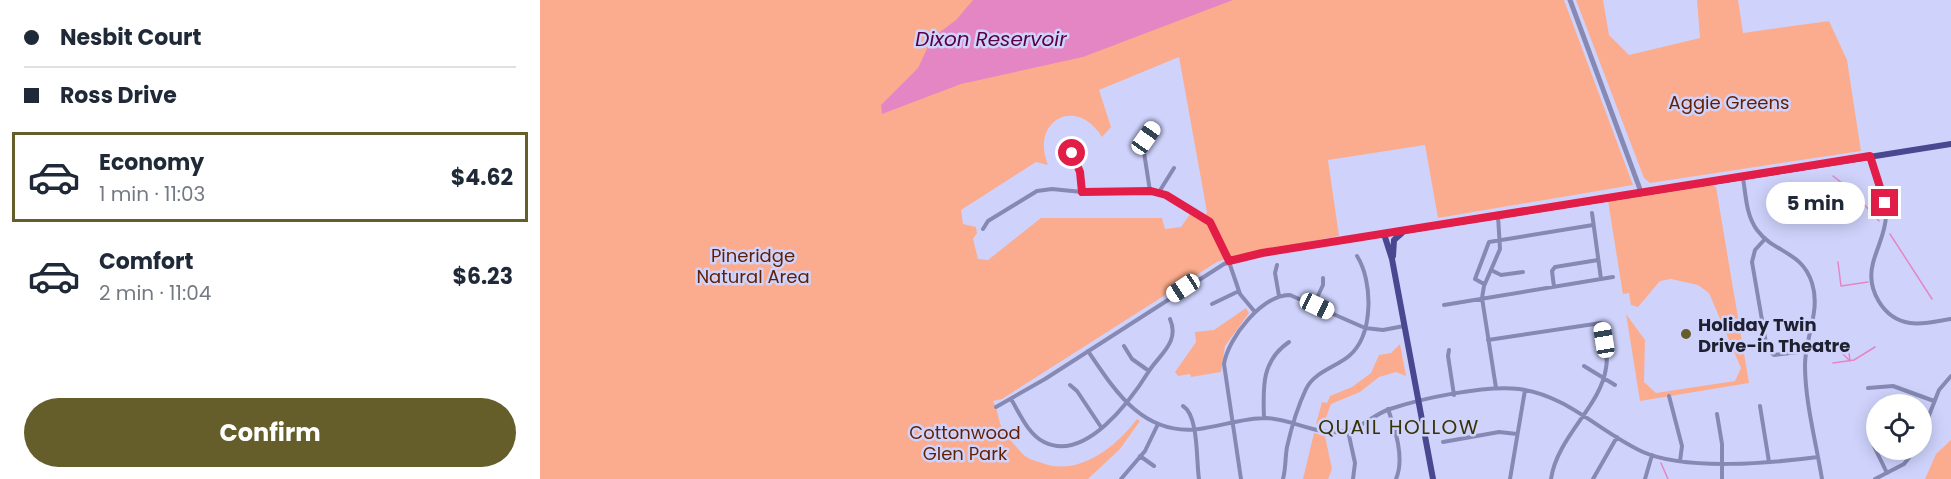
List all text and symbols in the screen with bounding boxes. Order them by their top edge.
text: Nesbit Court [60,22,201,53]
water label: Dixon Reservoir [915,25,1067,53]
text: Ross Drive [60,80,177,111]
park label: Aggie Greens [1669,90,1789,115]
car [1128,118,1164,158]
route start [1058,139,1085,166]
text: Economy [99,147,204,178]
icon: car [27,150,81,204]
text: $4.62 [451,162,513,193]
text: 1 min · 11:03 [99,180,205,208]
callout: 5 min [1765,182,1864,224]
text: 5 min [1787,189,1844,217]
route end [1871,189,1898,216]
park label: Pineridge Natural Area [696,243,810,289]
text: Comfort [99,246,193,277]
icon: car [27,249,81,303]
text: $6.23 [452,261,513,292]
car [1163,271,1203,305]
text: 2 min · 11:04 [99,279,211,307]
car [1297,290,1337,322]
place label: Holiday Twin Drive-in Theatre [1698,312,1850,358]
car [1592,321,1616,359]
marker: Holiday Twin Drive-in Theatre [1679,327,1693,341]
map controls [1866,394,1932,460]
button: locate [1866,394,1932,460]
button: Confirm [24,398,516,467]
district label: QUAIL HOLLOW [1318,413,1480,441]
park label: Cottonwood Glen Park [909,420,1021,466]

